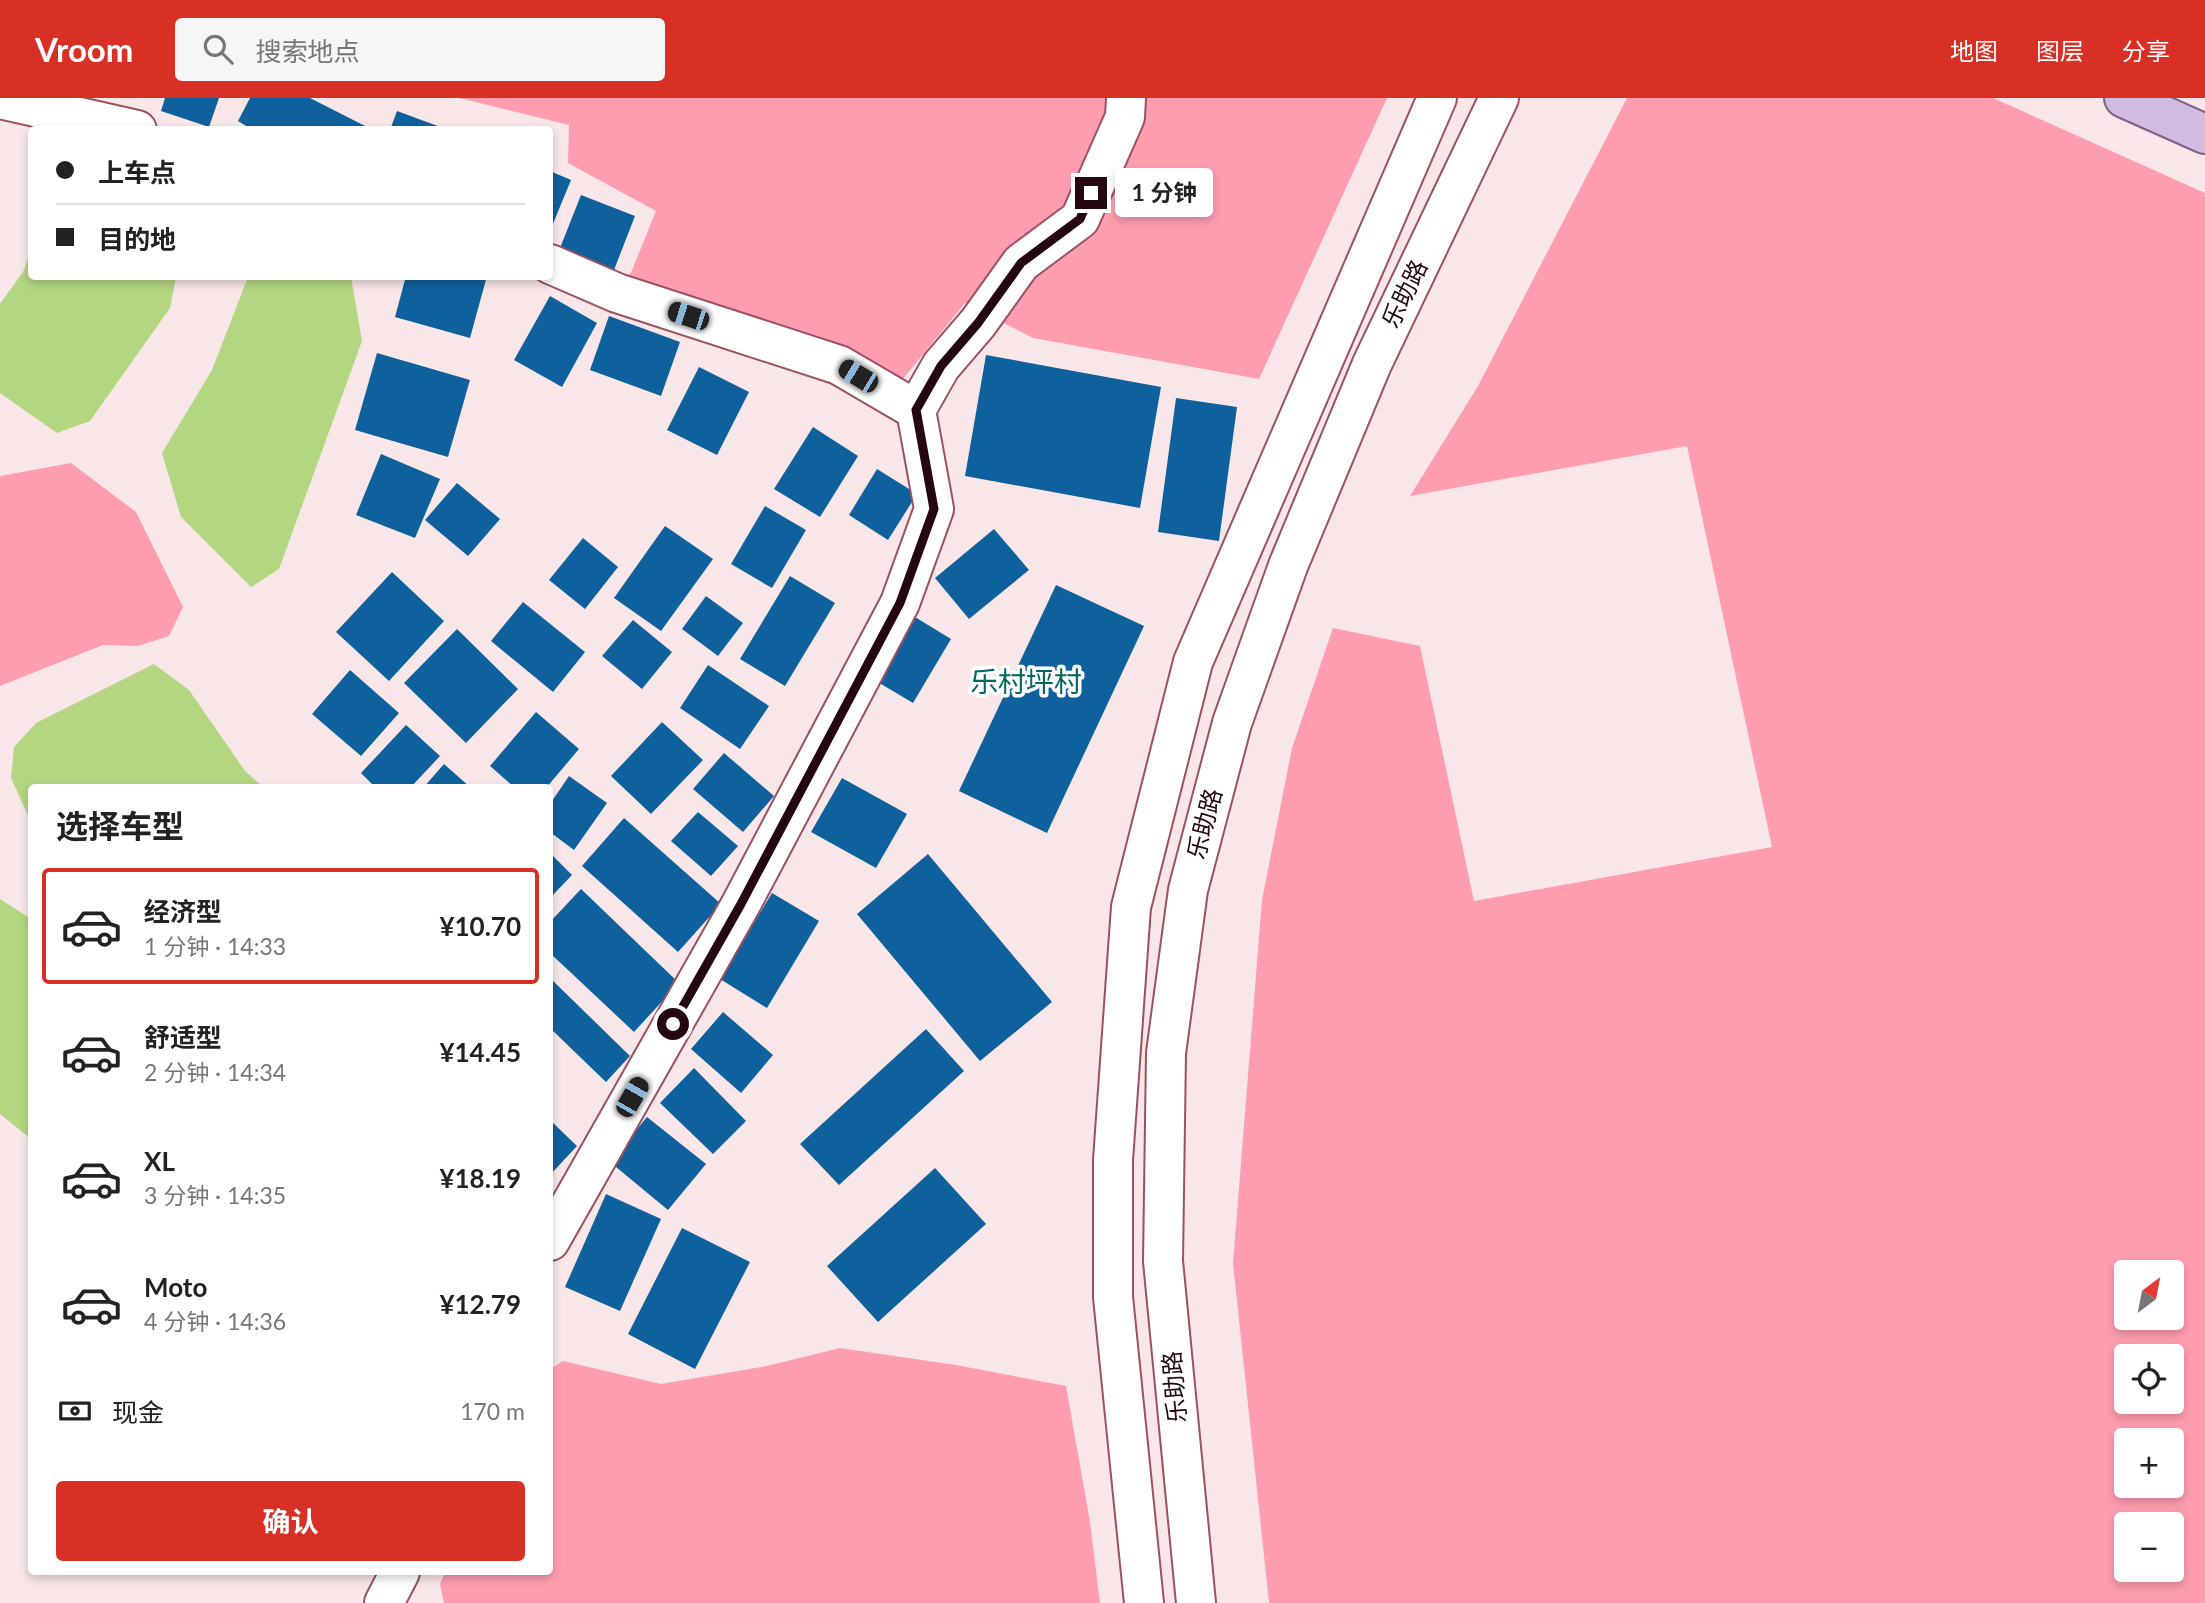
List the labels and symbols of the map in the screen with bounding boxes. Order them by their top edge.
callout: 1 分钟 [1116,168,1214,217]
route end [1075,177,1107,209]
street label: 乐助路 [1375,255,1432,332]
car [665,300,712,332]
car [835,356,882,396]
district label: 乐村坪村 [970,664,1082,698]
street label: 乐助路 [1180,785,1227,862]
route start [657,1008,689,1040]
car [613,1074,652,1120]
north arrow [2114,1260,2184,1330]
street label: 乐助路 [1156,1350,1191,1424]

